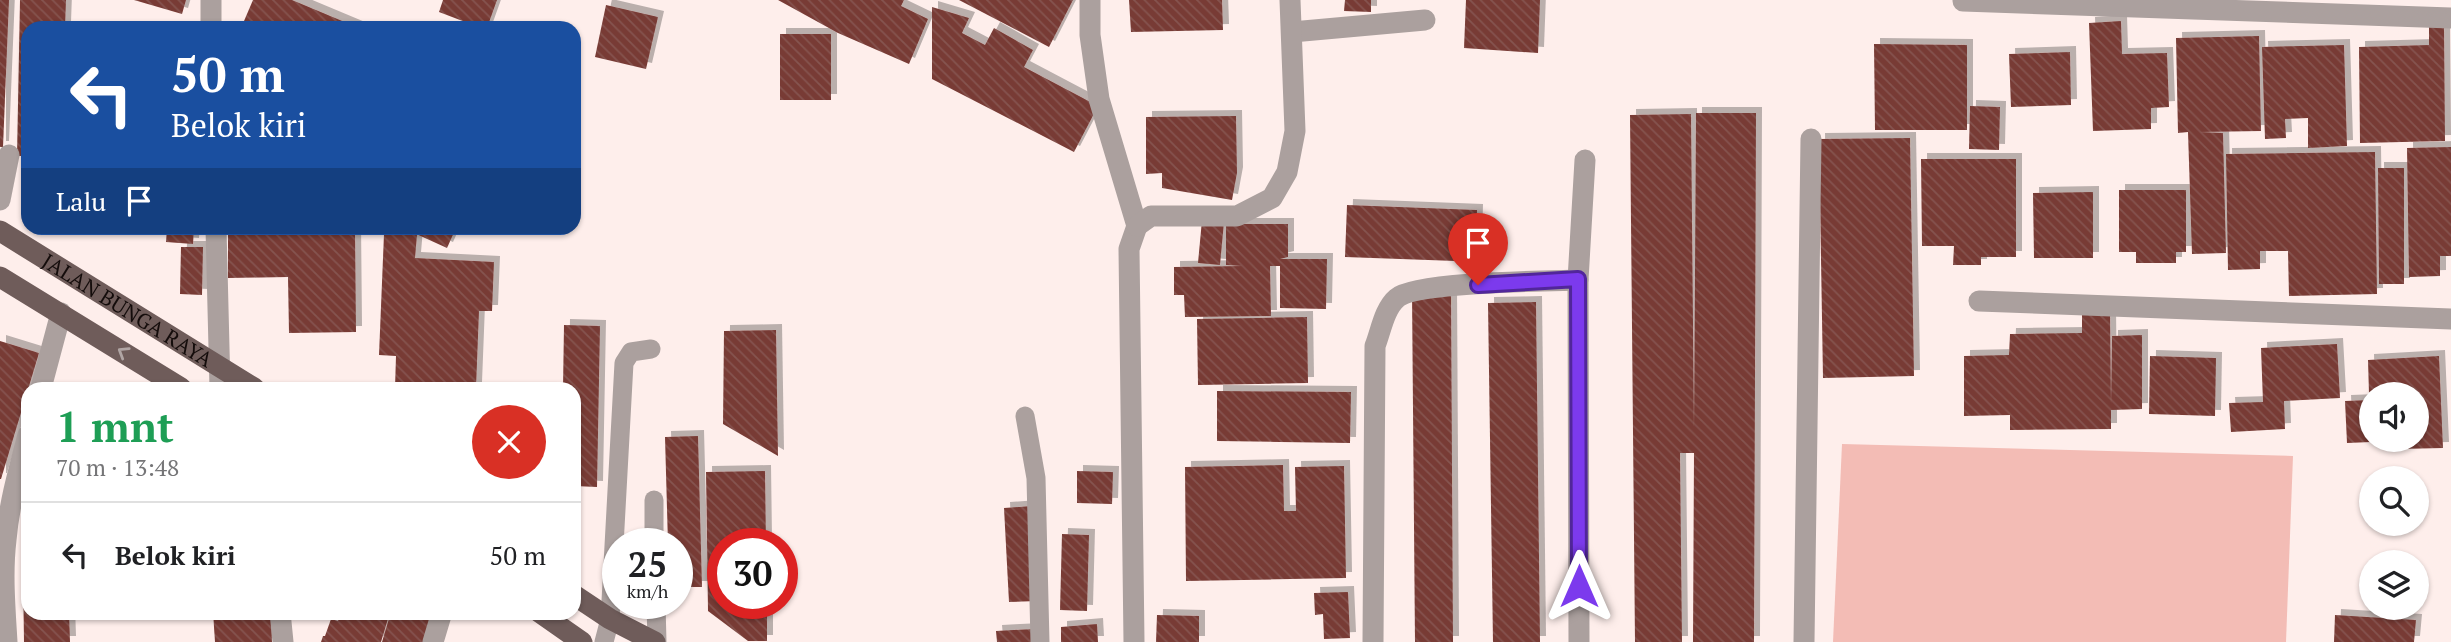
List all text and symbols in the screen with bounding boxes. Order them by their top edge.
text: 50 m [171,41,285,106]
icon: left [56,49,147,140]
text: Belok kiri [171,104,306,146]
icon: arrive [120,182,158,220]
text: Lalu [56,184,106,218]
pin [1448,213,1508,285]
icon: arrive [1459,224,1497,262]
street label: JALAN BUNGA RAYA [37,247,219,374]
one-way arrow [118,348,131,361]
map controls [2359,382,2429,620]
button: sound [2359,382,2429,452]
text: 1 mnt [56,398,174,454]
button: close [472,405,546,479]
text: 70 m · 13:48 [56,452,179,483]
button: search [2359,466,2429,536]
speed limit sign: 30 [707,528,798,619]
icon: left [56,536,94,574]
text: Belok kiri [115,538,236,572]
text: 50 m [490,538,546,572]
text: 25 [628,541,667,587]
position arrow [1542,549,1616,623]
button: layers [2359,550,2429,620]
text: km/h [627,579,668,603]

